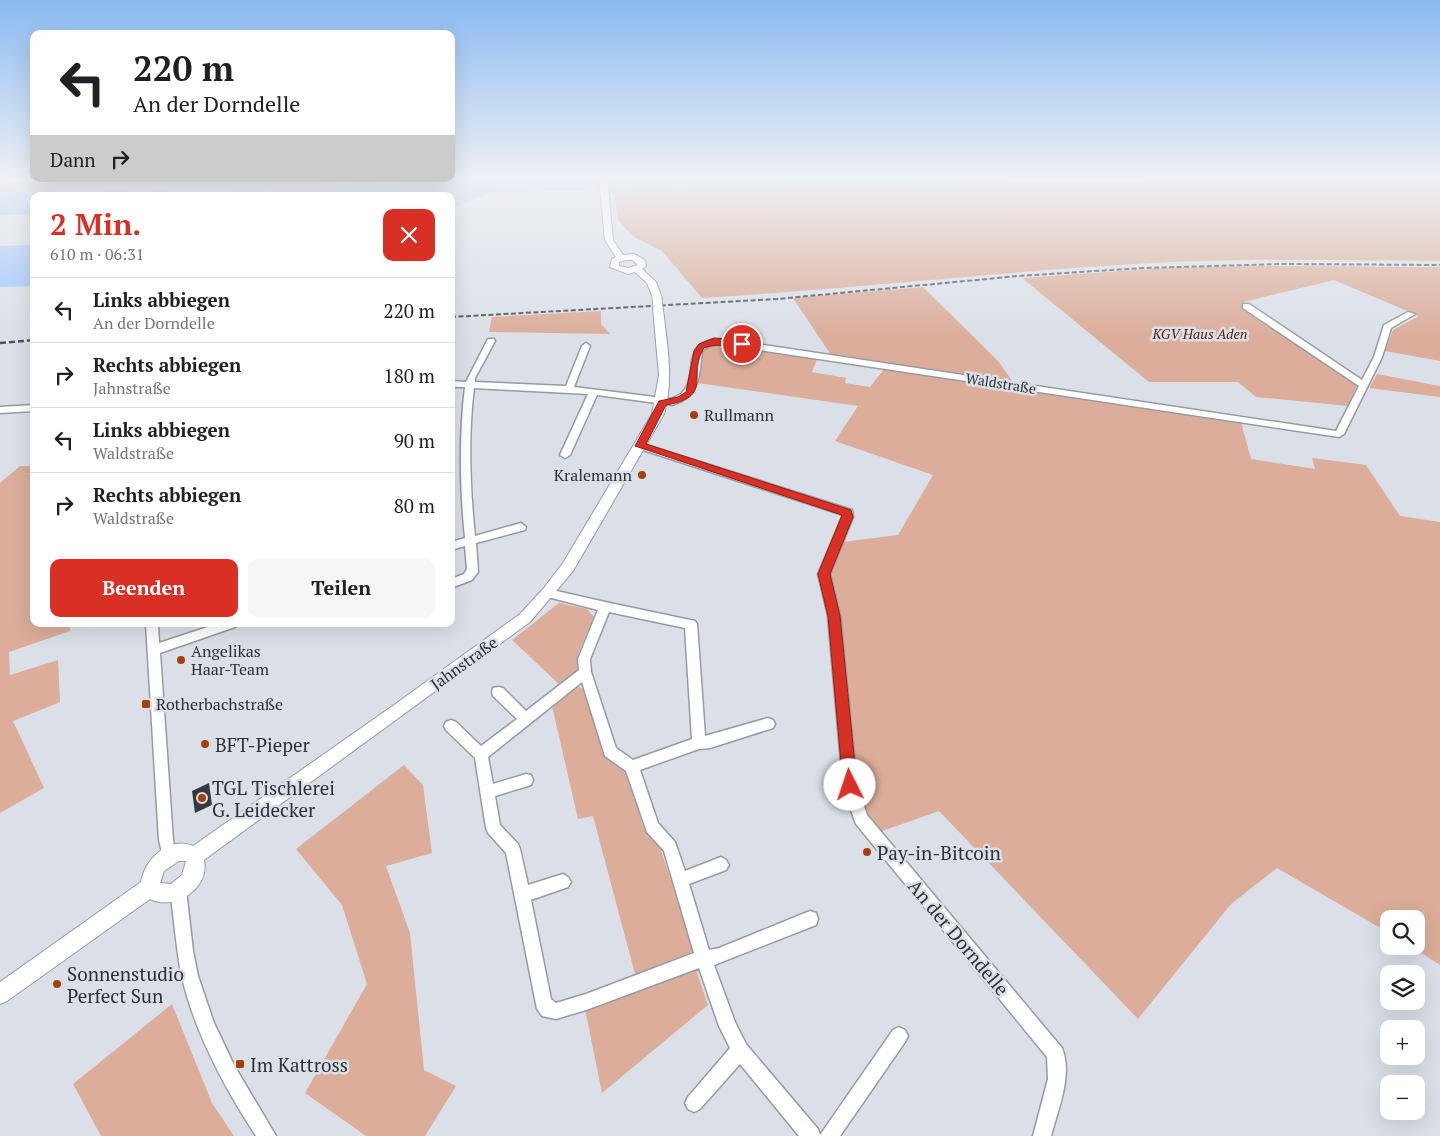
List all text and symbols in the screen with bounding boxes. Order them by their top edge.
text: 220 m [133,45,234,91]
icon: left [50,50,115,115]
text: An der Dorndelle [133,89,300,118]
icon: right [106,145,134,173]
text: Dann [50,147,96,172]
text: 2 Min. [50,204,141,244]
button: close [383,209,435,261]
text: 610 m · 06:31 [50,243,144,265]
text: Links abbiegen [93,287,230,312]
icon: left [50,296,78,324]
text: 220 m [384,298,435,323]
text: An der Dorndelle [93,312,215,334]
pin [721,323,763,365]
park label: KGV Haus Aden [1151,324,1248,343]
icon: arrive [728,330,756,358]
text: Rechts abbiegen [93,352,241,377]
icon: right [50,361,78,389]
text: 180 m [384,363,435,388]
street label: Waldstraße [964,368,1038,398]
text: Jahnstraße [93,377,171,399]
place label: Rullmann [704,404,774,426]
marker: Rullmann [688,409,700,421]
text: Links abbiegen [93,417,230,442]
icon: left [50,426,78,454]
text: 90 m [394,428,435,453]
text: Waldstraße [93,442,174,464]
place label: Kralemann [554,464,632,486]
marker: Kralemann [636,469,648,481]
text: Rechts abbiegen [93,482,241,507]
icon: right [50,491,78,519]
text: 80 m [394,493,435,518]
text: Waldstraße [93,507,174,529]
button: Beenden [50,559,238,617]
button: Teilen [248,559,435,617]
street label: Jahnstraße [426,631,502,695]
place label: Angelikas Haar-Team [191,640,269,680]
marker: Angelikas Haar-Team [175,654,187,666]
place label: Rotherbachstraße [156,693,283,715]
marker: Rotherbachstraße [140,698,152,710]
place label: BFT-Pieper [215,732,311,757]
marker: BFT-Pieper [199,738,211,750]
position arrow [823,758,875,810]
place label: TGL Tischlerei G. Leidecker [212,775,335,822]
marker: TGL Tischlerei G. Leidecker [196,792,208,804]
place label: Pay-in-Bitcoin [877,840,1001,865]
marker: Pay-in-Bitcoin [861,846,873,858]
street label: An der Dorndelle [903,874,1015,1000]
map controls [1380,910,1425,1120]
button: search [1380,910,1425,955]
place label: Sonnenstudio Perfect Sun [67,961,184,1008]
button: layers [1380,965,1425,1010]
marker: Sonnenstudio Perfect Sun [51,978,63,990]
button: + [1380,1020,1425,1065]
place label: Im Kattross [250,1052,348,1077]
marker: Im Kattross [234,1058,246,1070]
button: − [1380,1075,1425,1120]

